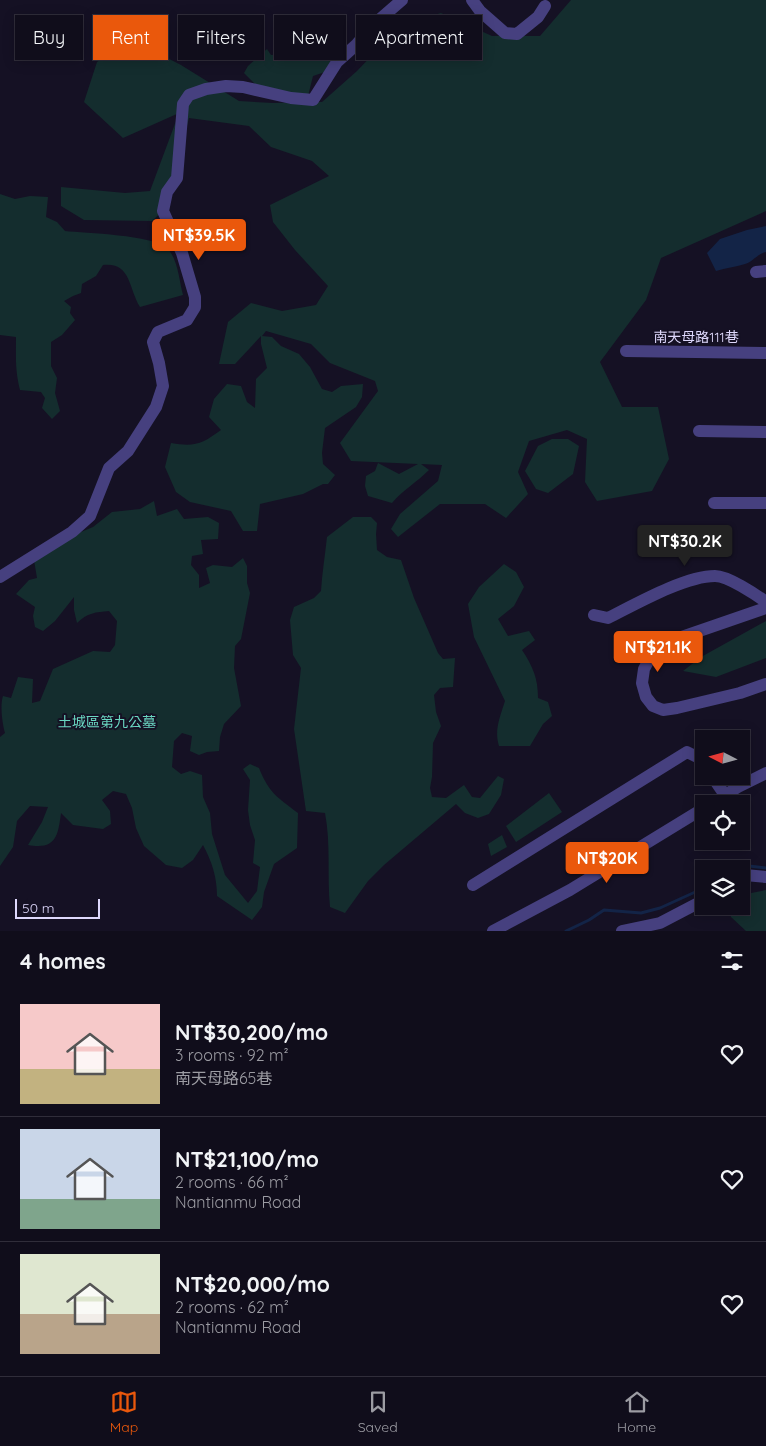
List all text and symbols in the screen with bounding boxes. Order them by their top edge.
chip: Buy [15,15,83,60]
chip: Rent [93,15,168,60]
chip: Filters [178,15,264,60]
chip: New [274,15,346,60]
chip: Apartment [356,15,482,60]
pin: NT$39.5K [147,218,251,261]
text: NT$39.5K [163,225,235,245]
street label: 南天母路111巷 [653,328,739,346]
pin: NT$30.2K [633,524,737,567]
text: NT$30.2K [648,531,722,551]
pin: NT$21.1K [606,630,710,673]
text: NT$21.1K [625,637,691,657]
park label: 土城區第九公墓 [58,713,156,731]
north arrow [695,730,750,785]
map controls [695,730,750,915]
button: locate [695,795,750,850]
pin: NT$20K [566,842,648,884]
text: NT$20K [577,848,637,868]
button: layers [695,860,750,915]
scale bar [15,896,100,919]
text: 50 m [22,899,55,917]
icon: filters [718,947,746,975]
text: 4 homes [20,948,106,974]
text: NT$30,200/mo [175,1019,328,1045]
icon: home [60,1024,120,1084]
icon: heart [718,1040,746,1068]
text: 3 rooms · 92 m² [175,1045,289,1065]
text: 南天母路65巷 [175,1068,272,1088]
text: NT$21,100/mo [175,1146,319,1172]
icon: home [60,1149,120,1209]
icon: heart [718,1165,746,1193]
text: 2 rooms · 66 m² [175,1172,289,1192]
text: Nantianmu Road [175,1192,301,1212]
text: NT$20,000/mo [175,1271,330,1297]
icon: home [60,1274,120,1334]
icon: heart [718,1290,746,1318]
text: 2 rooms · 62 m² [175,1297,289,1317]
text: Nantianmu Road [175,1317,301,1337]
tab: Map [110,1388,138,1436]
tab: Saved [358,1388,398,1436]
tab: Home [617,1388,656,1436]

